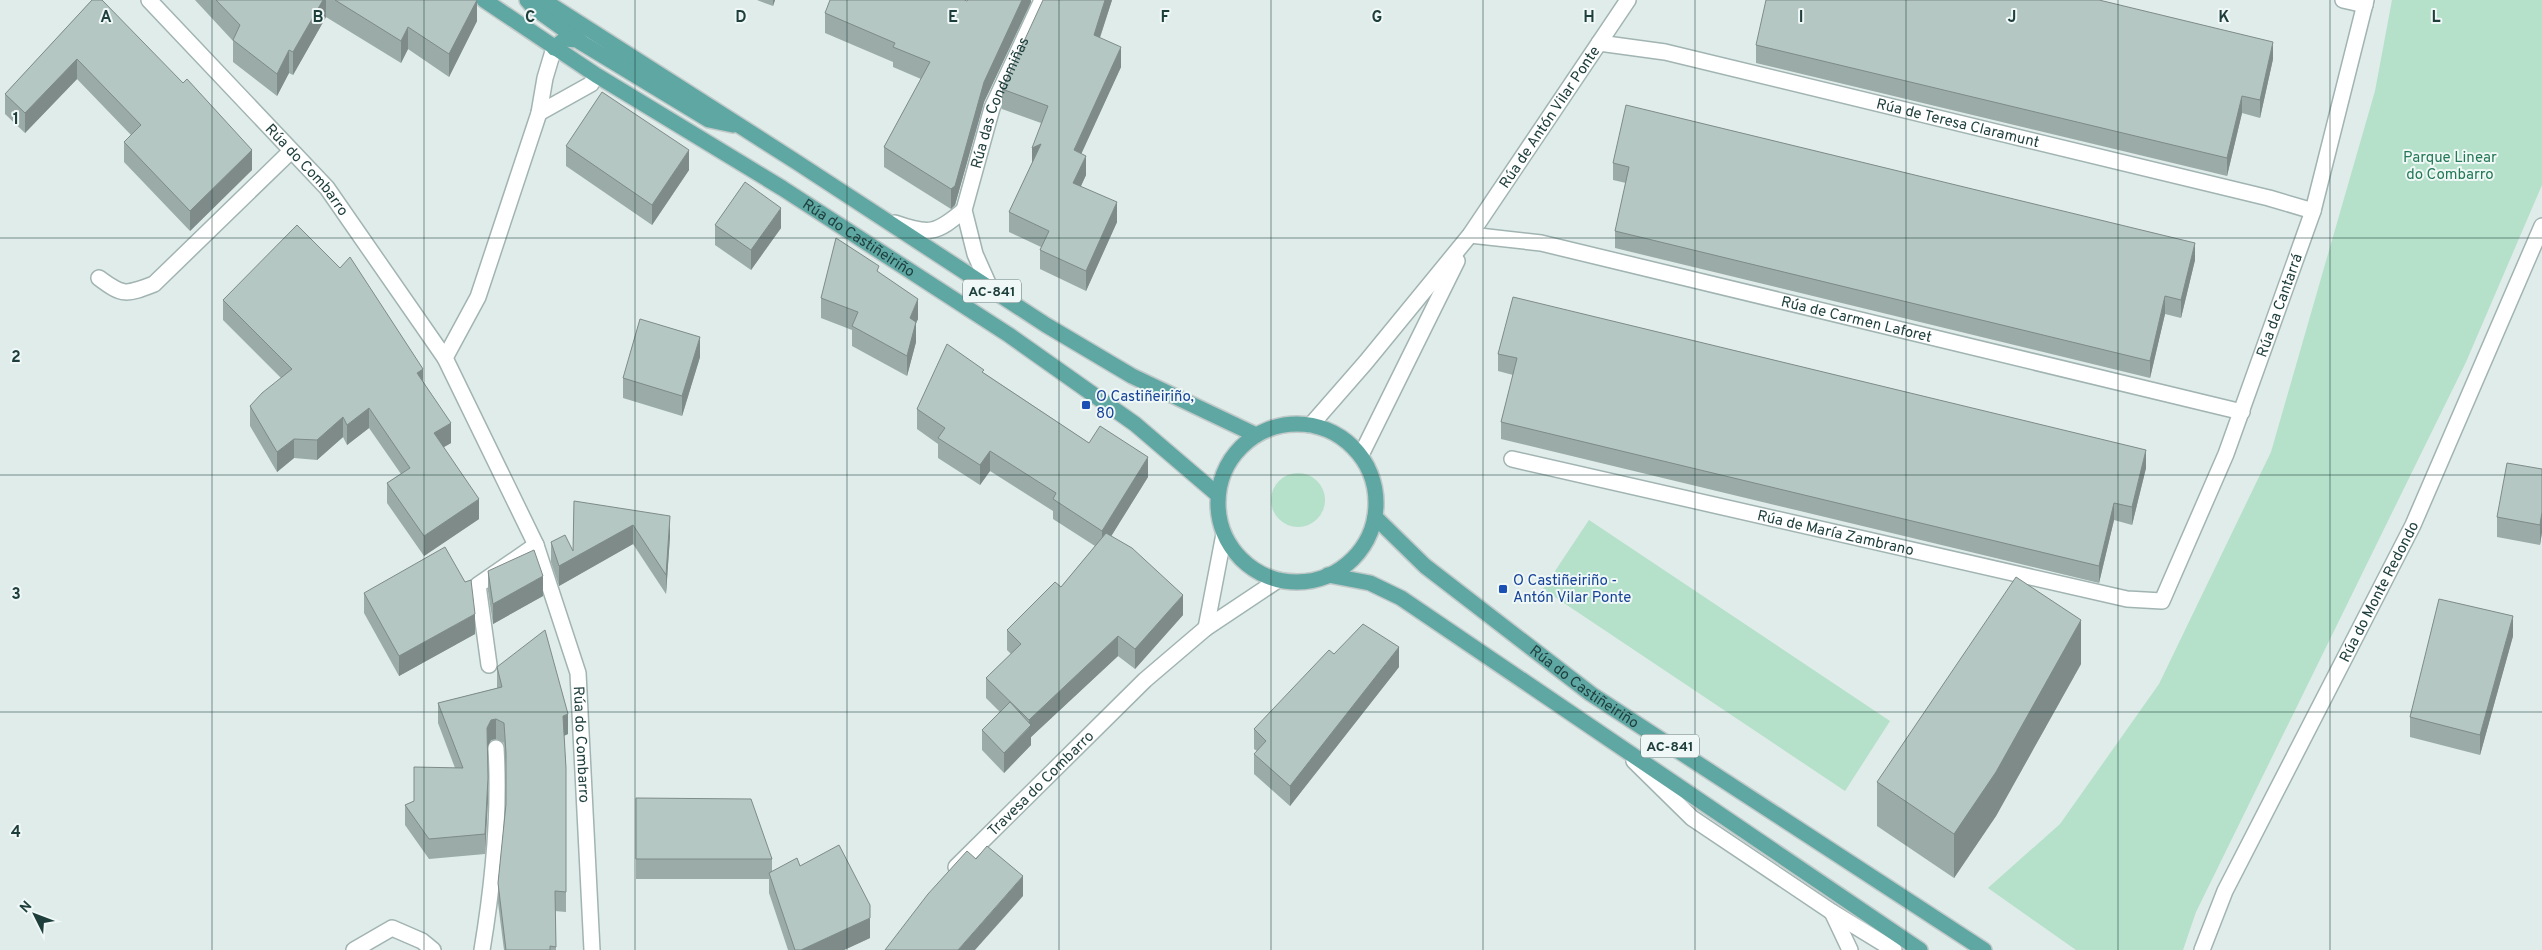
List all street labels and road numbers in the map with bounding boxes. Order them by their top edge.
street label: Rúa das Condomiñas [968,34,1035,171]
street label: Rúa de Antón Vilar Ponte [1496,43,1605,193]
street label: Rúa de Teresa Claramunt [1874,95,2041,153]
street label: Rúa do Combarro [260,120,352,220]
street label: Rúa do Castiñeiriño [798,196,918,282]
street label: Rúa da Cantarrá [2253,251,2308,360]
road number: AC-841 [963,280,1021,302]
street label: Rúa de Carmen Laforet [1779,293,1934,348]
street label: Rúa de María Zambrano [1755,507,1916,561]
street label: Rúa do Monte Redondo [2336,519,2424,666]
street label: Rúa do Castiñeiriño [1525,642,1642,734]
street label: Rúa do Combarro [568,686,593,803]
street label: Travesa do Combarro [984,728,1099,841]
road number: AC-841 [1641,734,1699,758]

